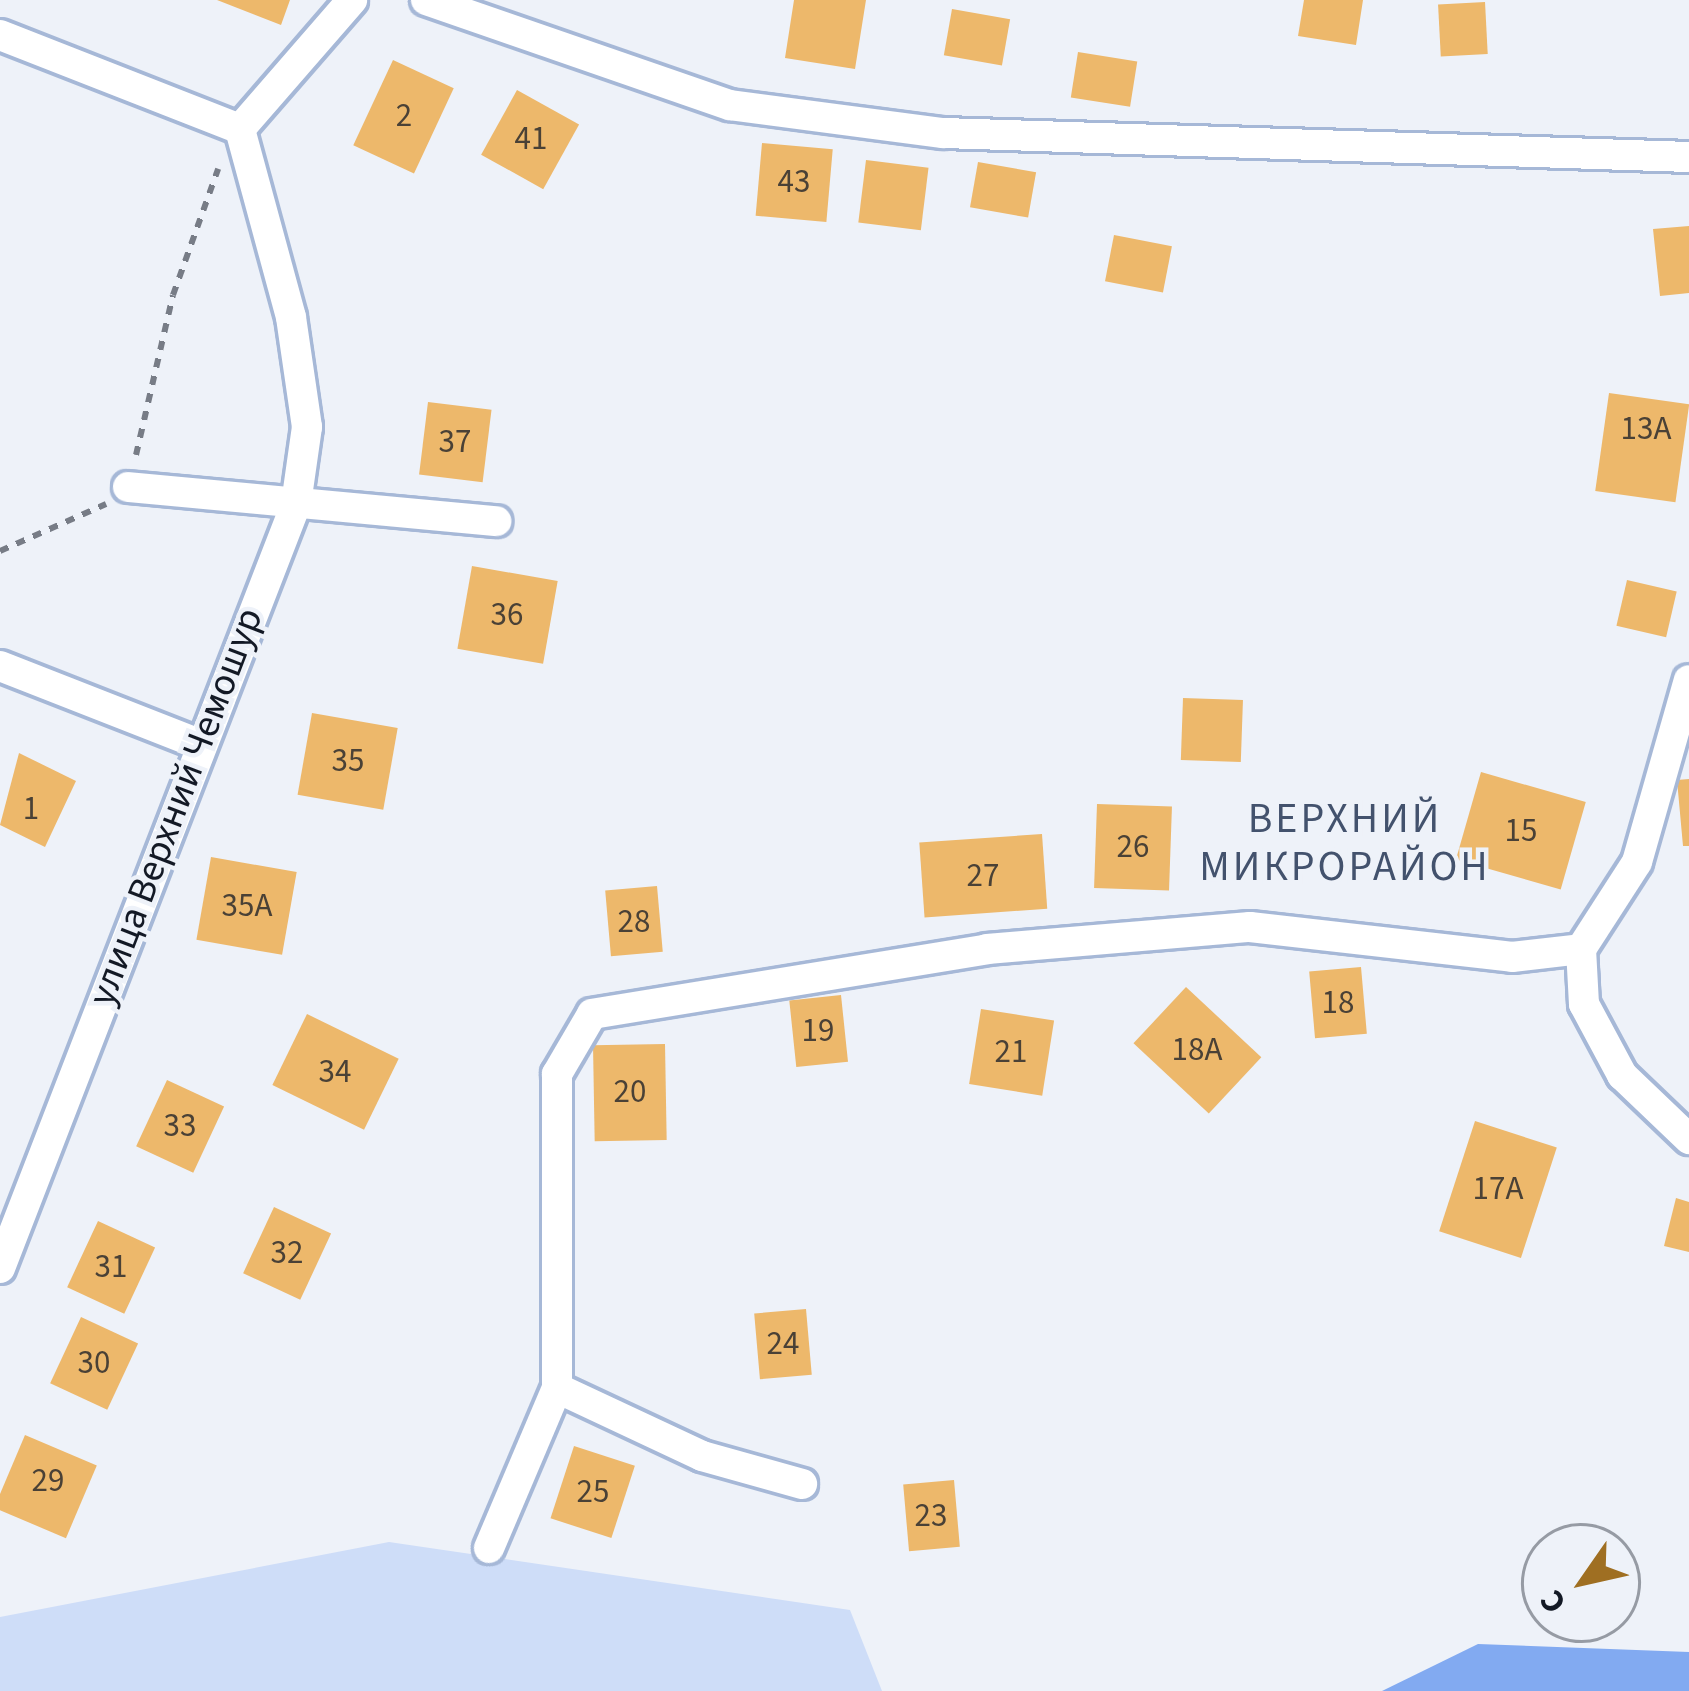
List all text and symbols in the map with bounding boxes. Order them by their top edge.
house number: 2 [396,96,412,136]
house number: 41 [515,119,547,159]
house number: 43 [778,162,810,202]
house number: 13А [1621,409,1671,449]
house number: 37 [439,422,471,462]
house number: 36 [491,595,523,635]
street label: улица Верхний Чемошур [79,602,273,1012]
house number: 35 [332,741,364,781]
house number: 1 [23,789,39,829]
district label: ВЕРХНИЙ МИКРОРАЙОН [1199,794,1491,892]
house number: 15 [1505,811,1537,851]
house number: 26 [1117,827,1149,867]
house number: 27 [967,856,999,896]
house number: 35А [222,886,272,926]
house number: 28 [618,902,650,942]
house number: 18 [1322,983,1354,1023]
house number: 19 [802,1011,834,1051]
house number: 18А [1172,1030,1222,1070]
house number: 21 [995,1032,1027,1072]
house number: 34 [319,1052,351,1092]
house number: 20 [614,1072,646,1112]
house number: 33 [164,1106,196,1146]
house number: 17А [1473,1169,1523,1209]
house number: 32 [271,1233,303,1273]
house number: 31 [95,1247,127,1287]
house number: 24 [767,1324,799,1364]
house number: 30 [78,1343,110,1383]
house number: 29 [32,1461,64,1501]
house number: 25 [577,1472,609,1512]
house number: 23 [915,1496,947,1536]
north arrow [1521,1523,1641,1643]
text: С [1528,1581,1578,1623]

